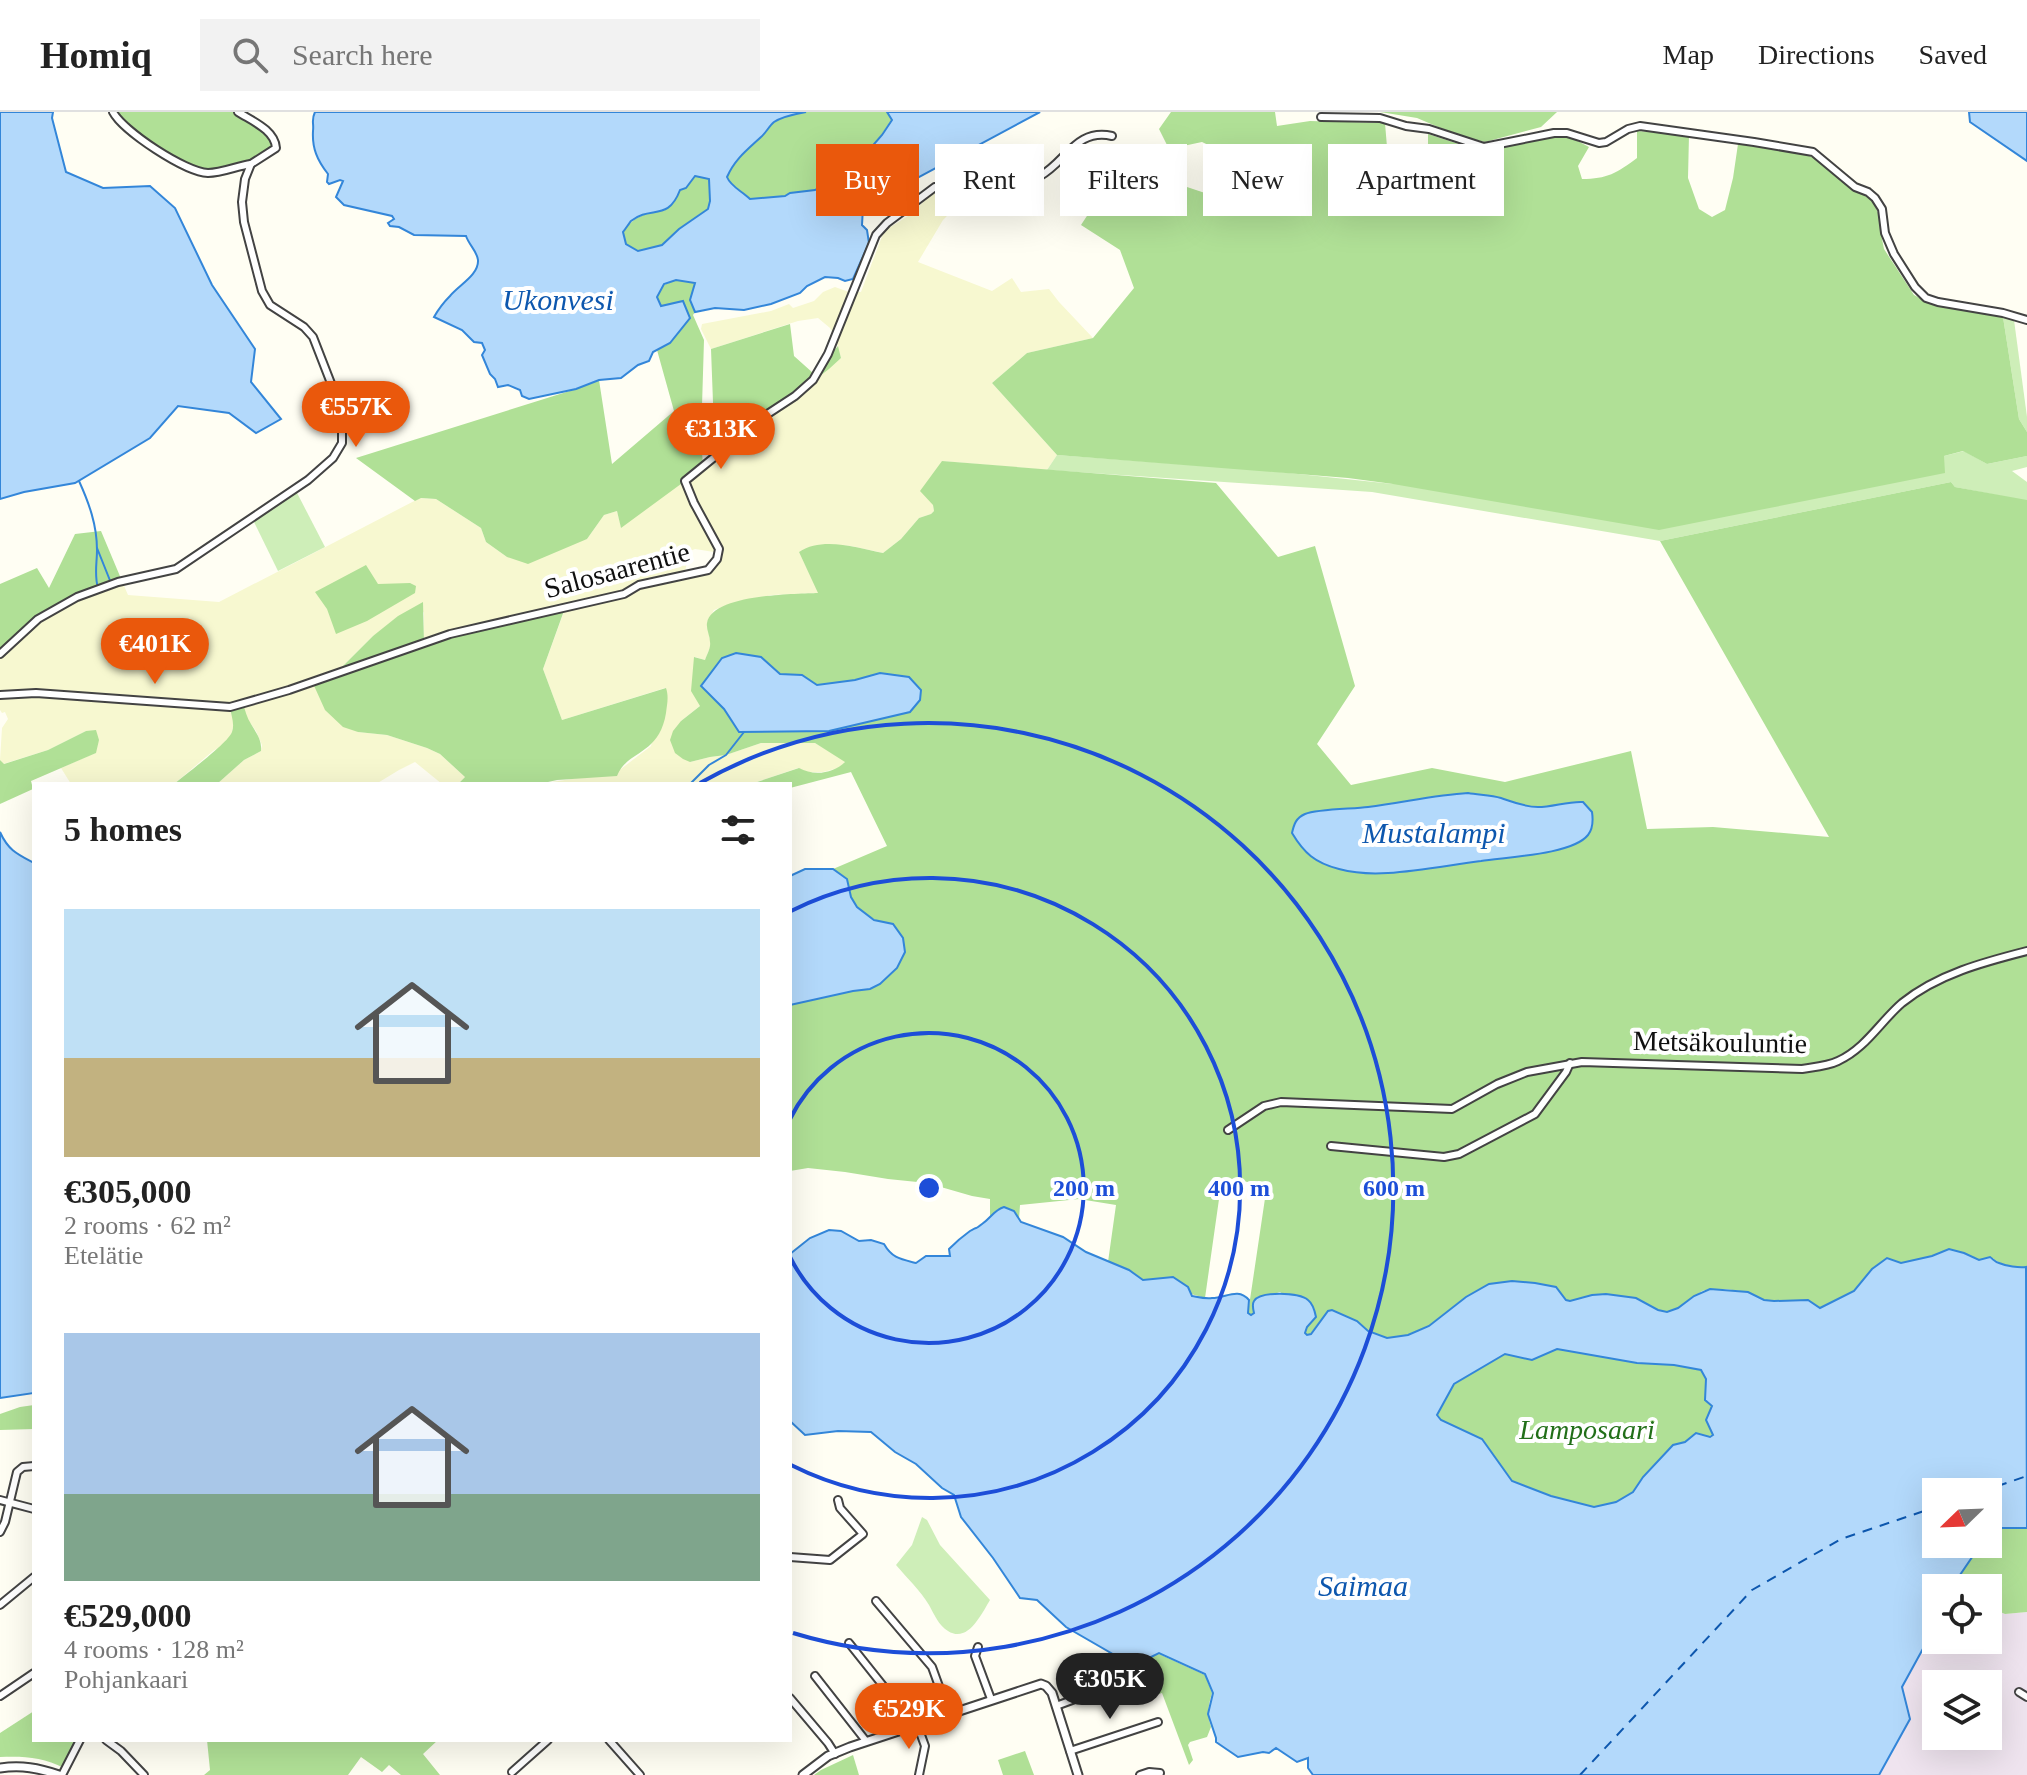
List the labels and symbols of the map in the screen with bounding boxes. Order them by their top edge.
water label: Ukonvesi [502,283,614,316]
pin: €557K [300,381,412,449]
pin: €313K [665,403,777,471]
street label: Salosaarentie [541,536,693,604]
pin: €401K [99,618,211,686]
water label: Mustalampi [1361,816,1506,849]
street label: Metsäkouluntie [1633,1025,1807,1059]
centre of rings [915,1174,943,1202]
text: 200 m [1053,1175,1115,1201]
text: 400 m [1208,1175,1270,1201]
text: 600 m [1363,1175,1425,1201]
park label: Lamposaari [1518,1414,1655,1445]
north arrow [1922,1478,2002,1558]
water label: Saimaa [1318,1569,1408,1602]
pin: €305K [1054,1653,1166,1721]
pin: €529K [853,1683,965,1751]

